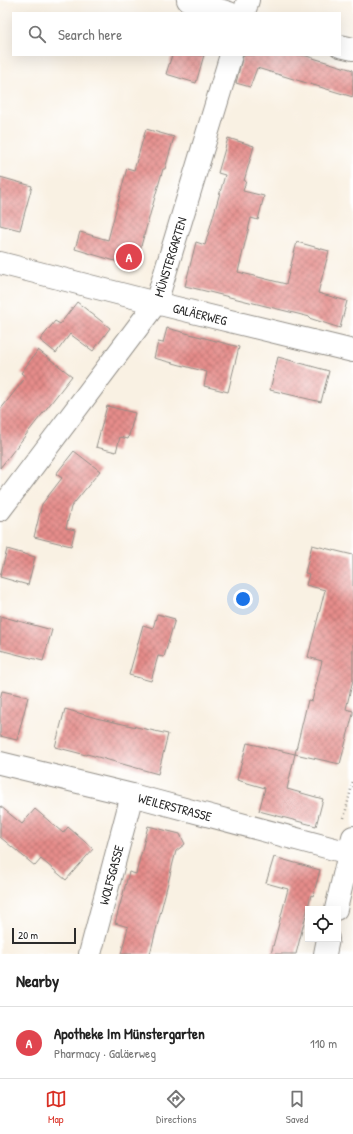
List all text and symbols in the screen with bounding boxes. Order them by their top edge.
search box [12,12,341,56]
icon: search [26,23,48,45]
text: Search here [58,24,122,45]
street label: MÜNSTERGARTEN [149,215,191,299]
pin: A [116,242,142,272]
street label: GALÄERWEG [171,299,230,330]
your location [233,589,253,609]
street label: WEILERSTRASSE [136,789,214,825]
street label: WOLFSGASSE [94,843,128,907]
map controls [305,906,341,942]
button: locate [305,906,341,942]
scale bar [12,926,76,945]
text: 20 m [18,928,38,942]
text: Nearby [16,969,59,992]
text: Apotheke Im Münstergarten [54,1023,205,1044]
text: A [26,1034,32,1052]
text: 110 m [310,1034,337,1052]
text: Pharmacy · Galäerweg [54,1044,156,1062]
tab: Map [45,1088,67,1126]
tab: Directions [156,1088,197,1126]
tab: Saved [286,1088,308,1126]

